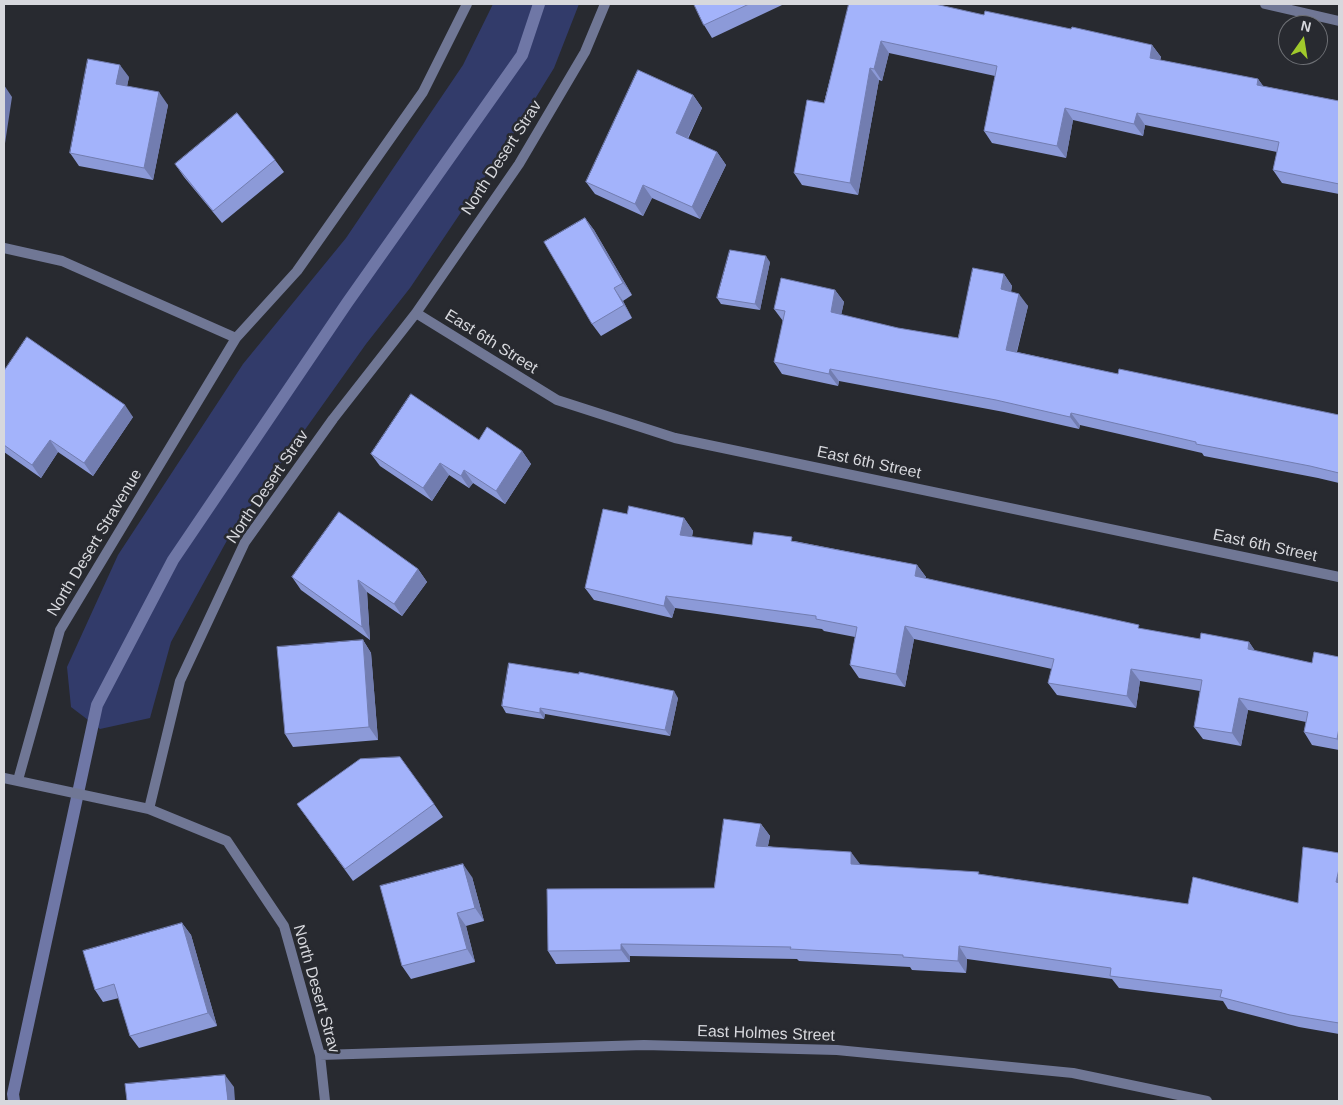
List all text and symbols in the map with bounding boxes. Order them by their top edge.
north arrow [1278,15,1328,65]
text: N [1299,17,1313,35]
street label: North Desert Strav [458,97,546,219]
street label: East 6th Street [441,306,541,378]
street label: North Desert Strav [223,427,313,547]
street label: East 6th Street [815,443,923,483]
street label: North Desert Stravenue [43,466,147,620]
street label: East 6th Street [1211,526,1319,566]
street label: North Desert Strav [289,923,343,1055]
street label: East Holmes Street [697,1022,835,1046]

